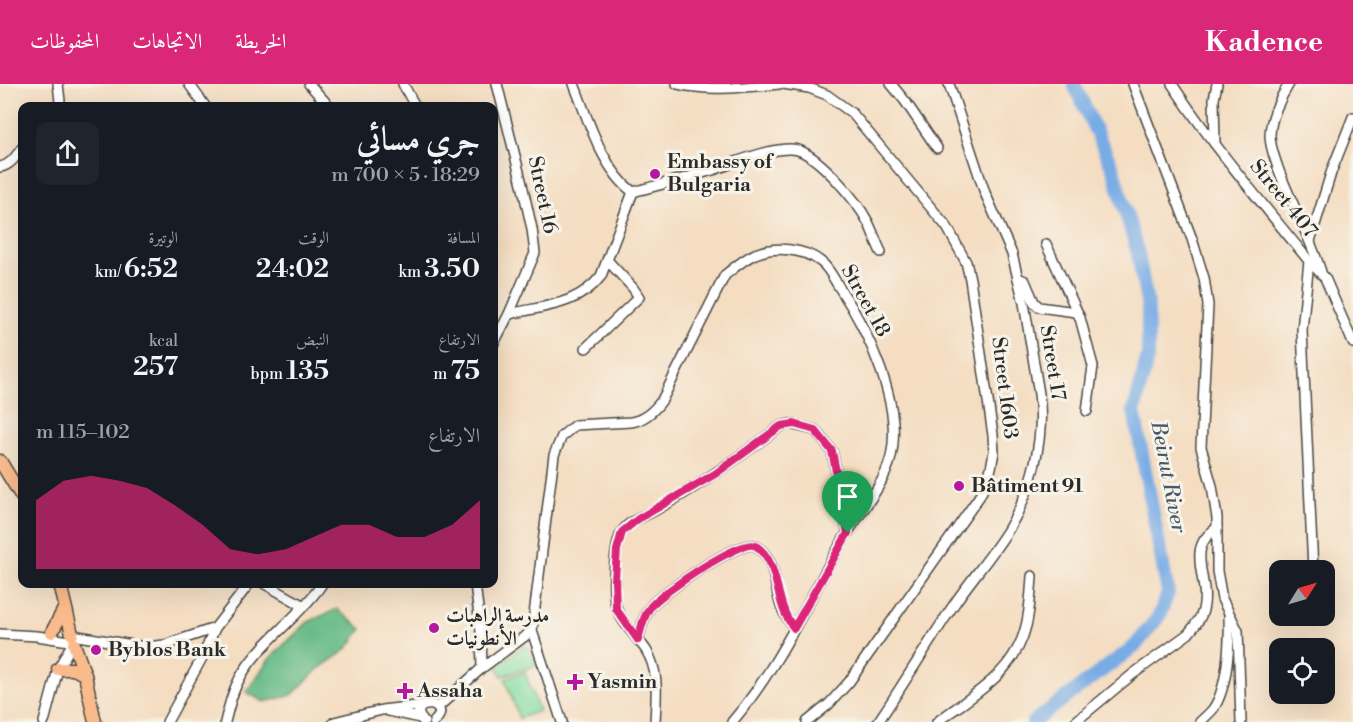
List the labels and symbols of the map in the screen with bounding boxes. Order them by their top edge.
place label: Embassy of Bulgaria [667,150,775,198]
street label: Street 16 [522,154,562,236]
street label: Street 407 [1244,155,1322,243]
marker: Embassy of Bulgaria [648,167,662,181]
street label: Street 18 [835,260,895,342]
street label: Street 17 [1034,323,1070,403]
street label: Street 1603 [985,335,1023,441]
water label: Beirut River [1144,418,1192,536]
pin [822,471,873,533]
place label: Bâtiment 91 [971,474,1084,499]
marker: Bâtiment 91 [952,479,966,493]
north arrow [1269,560,1335,626]
place label: مدرسة الراهبات الأنطونيات [446,604,549,652]
marker: مدرسة الراهبات الأنطونيات [427,621,441,635]
place label: Byblos Bank [108,638,227,663]
marker: Byblos Bank [89,643,103,657]
place label: Yasmin [587,670,658,695]
marker: Yasmin [568,675,582,689]
place label: Assaha [416,679,483,704]
marker: Assaha [398,684,412,698]

